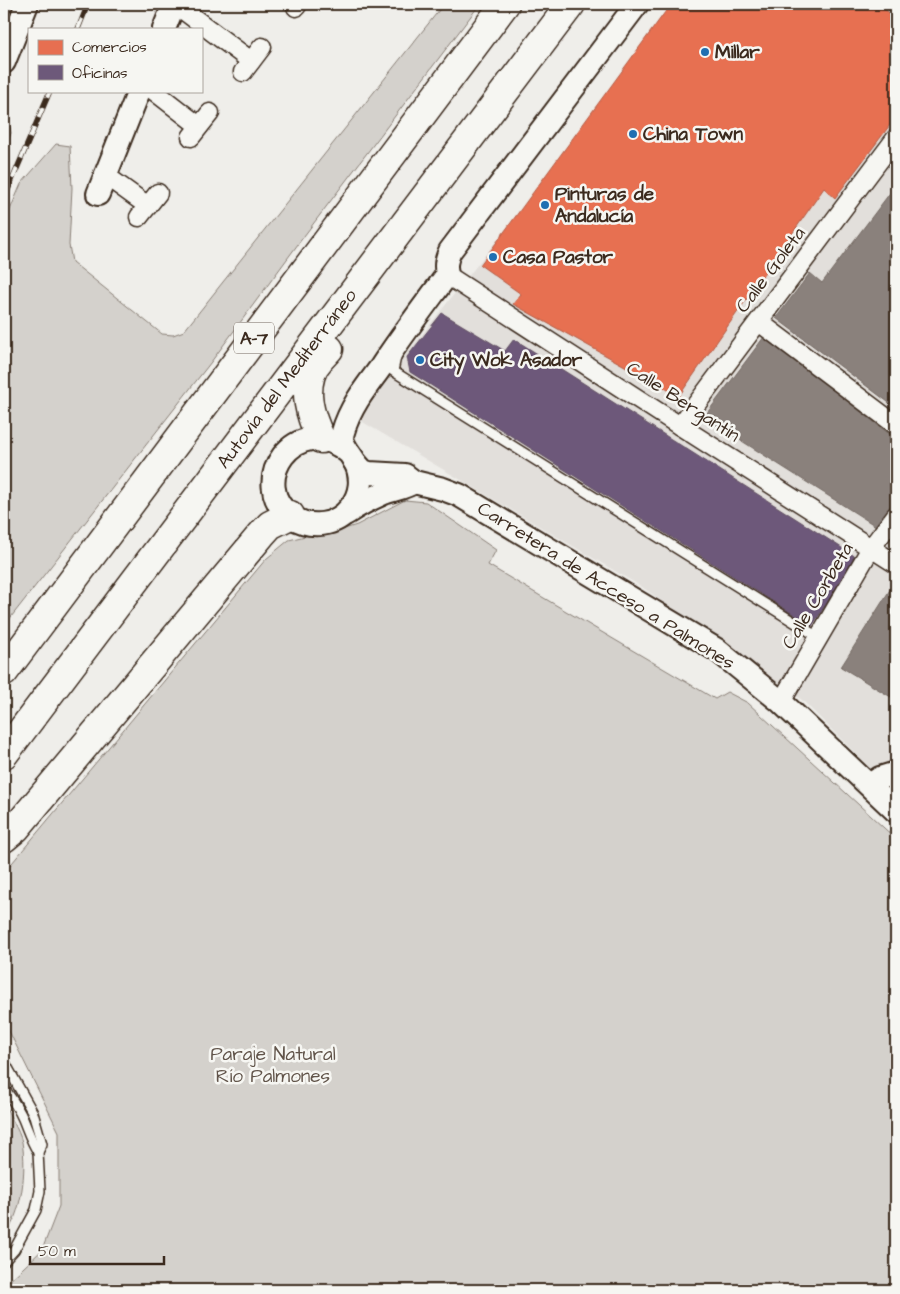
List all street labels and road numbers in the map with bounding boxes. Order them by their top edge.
street label: Calle Goleta [730,221,813,319]
street label: Autovía del Mediterráneo [210,283,364,474]
road number: A-7 [234,322,274,353]
street label: Calle Bergantín [620,355,745,450]
street label: Carretera de Acceso a Palmones [472,495,740,677]
street label: Calle Corbeta [776,537,861,654]

